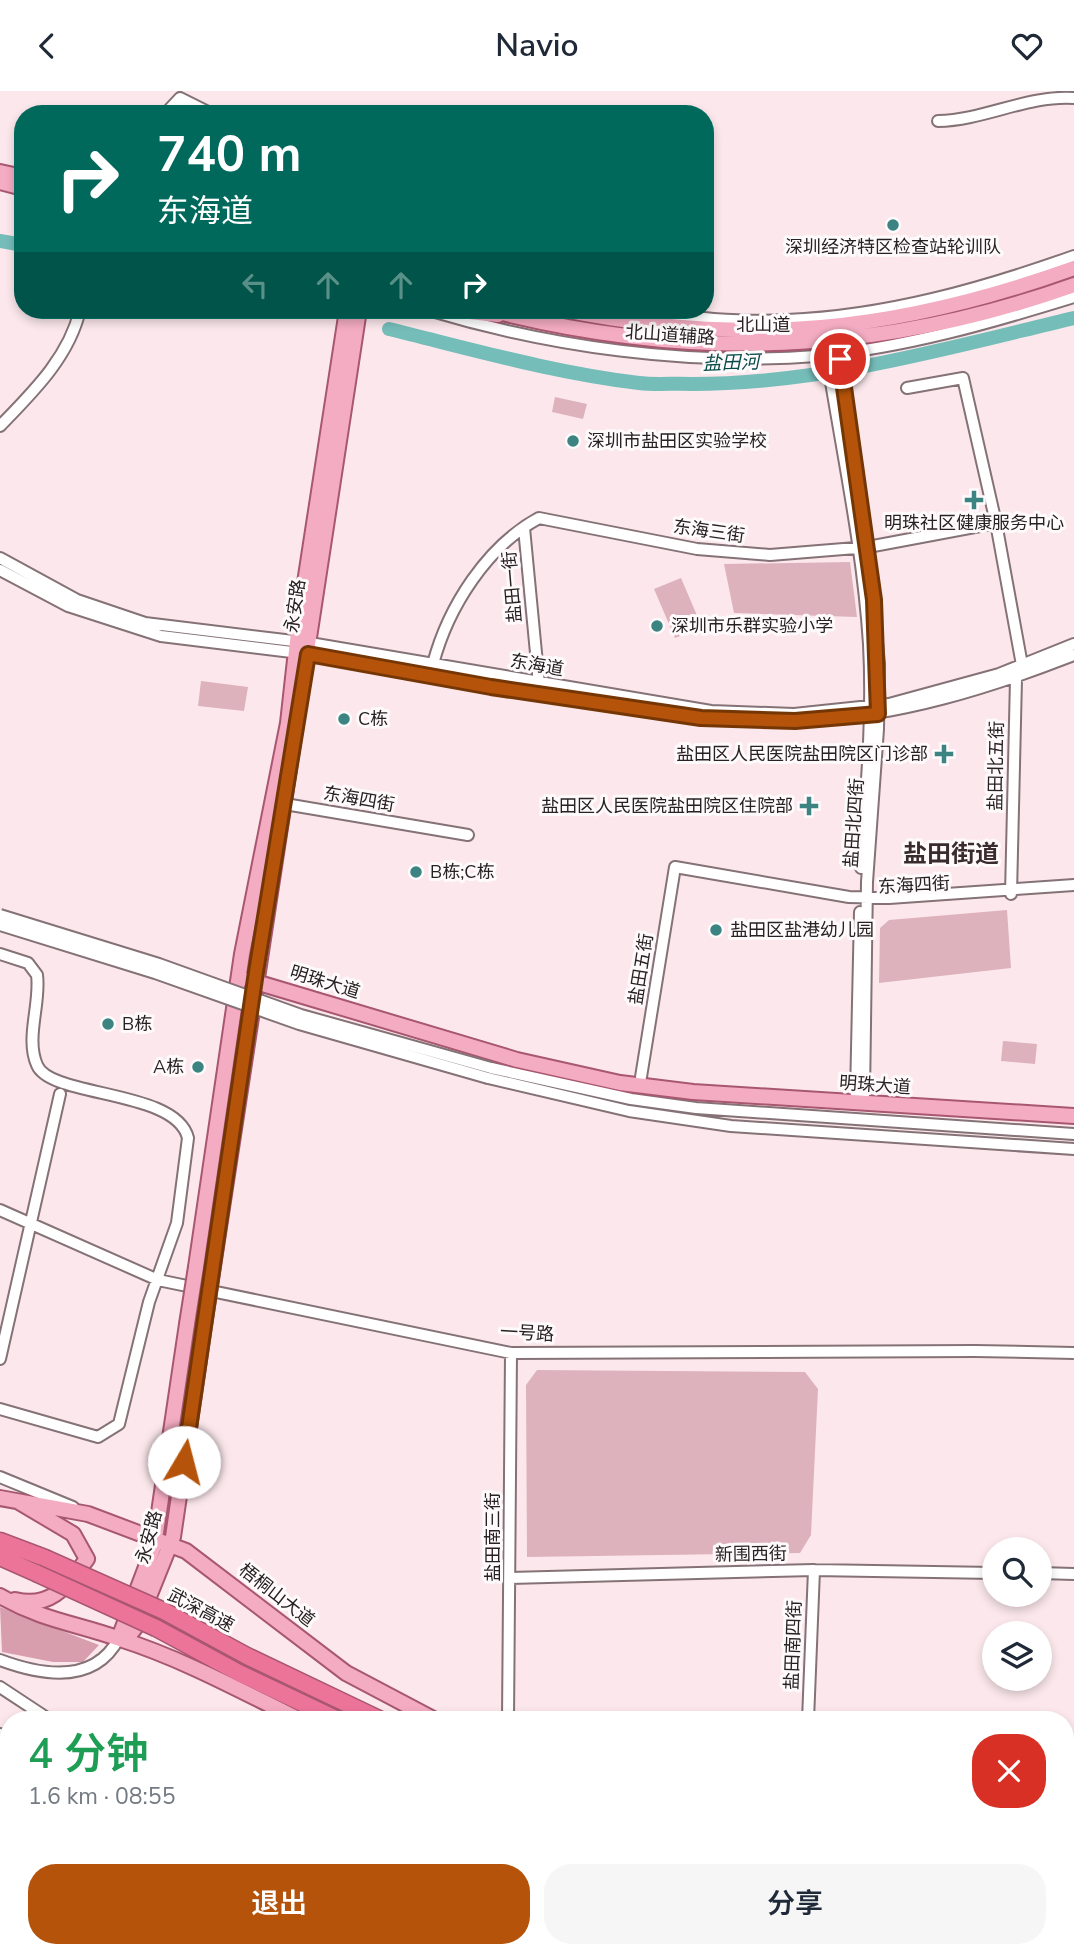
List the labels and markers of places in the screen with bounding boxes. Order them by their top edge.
marker: 深圳经济特区检查站轮训队 [885,217,901,233]
place label: 深圳经济特区检查站轮训队 [785,235,1001,259]
pin [810,329,870,389]
place label: 深圳市盐田区实验学校 [587,429,767,453]
marker: 深圳市盐田区实验学校 [565,433,581,449]
marker: 明珠社区健康服务中心 [964,490,984,510]
place label: 明珠社区健康服务中心 [884,511,1064,535]
place label: 深圳市乐群实验小学 [671,614,833,638]
marker: 深圳市乐群实验小学 [649,618,665,634]
place label: C栋 [358,707,388,731]
marker: C栋 [336,711,352,727]
place label: 盐田区人民医院盐田院区门诊部 [676,742,928,766]
marker: 盐田区人民医院盐田院区门诊部 [934,744,954,764]
place label: 盐田区人民医院盐田院区住院部 [541,794,793,818]
marker: 盐田区人民医院盐田院区住院部 [799,796,819,816]
place label: B栋;C栋 [430,860,494,884]
marker: B栋;C栋 [408,864,424,880]
place label: 盐田区盐港幼儿园 [730,918,874,942]
marker: 盐田区盐港幼儿园 [708,922,724,938]
place label: B栋 [122,1012,152,1036]
marker: B栋 [100,1016,116,1032]
place label: A栋 [153,1055,184,1079]
marker: A栋 [190,1059,206,1075]

